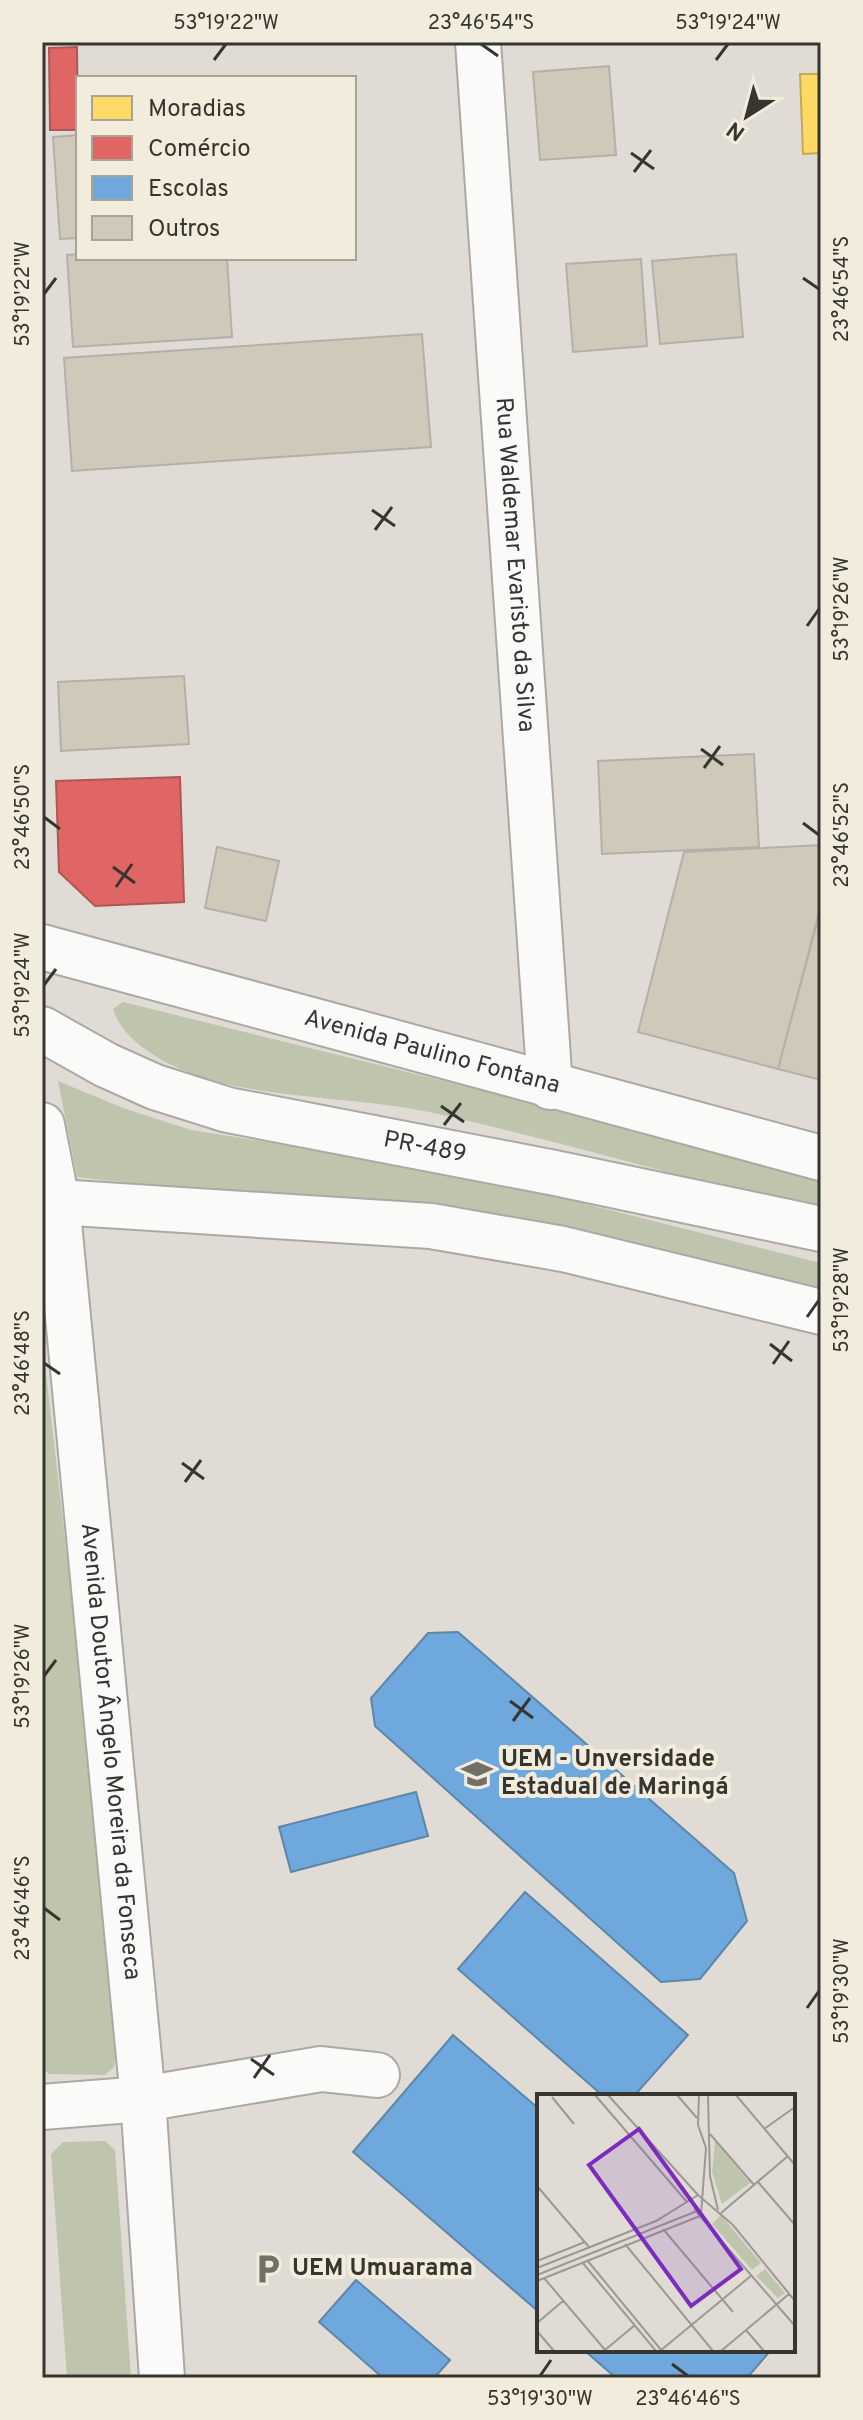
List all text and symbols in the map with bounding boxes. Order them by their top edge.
text: 53°19'22"W [173,11,279,37]
text: 23°46'54"S [428,11,534,37]
text: 53°19'24"W [675,11,781,37]
legend [76,76,356,260]
north arrow [707,76,787,156]
text: Moradias [148,95,246,125]
text: N [722,115,751,146]
text: Comércio [148,135,251,165]
text: Escolas [148,175,229,205]
text: Outros [148,215,220,245]
text: 23°46'54"S [830,236,856,342]
text: 53°19'22"W [11,241,37,347]
street label: Rua Waldemar Evaristo da Silva [488,396,541,733]
text: 53°19'26"W [830,556,856,662]
text: 23°46'50"S [11,764,37,870]
text: 23°46'52"S [830,782,856,888]
text: 53°19'24"W [11,932,37,1038]
street label: Avenida Paulino Fontana [301,1004,563,1102]
street label: PR-489 [381,1125,469,1171]
text: 53°19'28"W [830,1247,856,1353]
text: 23°46'48"S [11,1310,37,1416]
street label: Avenida Doutor Ângelo Moreira da Fonseca [73,1521,147,1982]
text: 53°19'26"W [11,1623,37,1729]
place label: UEM - Unversidade Estadual de Maringá [501,1745,729,1803]
school or university icon: UEM - Unversidade Estadual de Maringá [460,1757,494,1791]
text: 23°46'46"S [11,1855,37,1961]
text: 53°19'30"W [830,1938,856,2044]
inset map [537,2094,795,2352]
parking icon: UEM Umuarama [251,2252,285,2286]
place label: UEM Umuarama [292,2254,473,2284]
text: 53°19'30"W [487,2387,593,2413]
text: 23°46'46"S [635,2387,741,2413]

